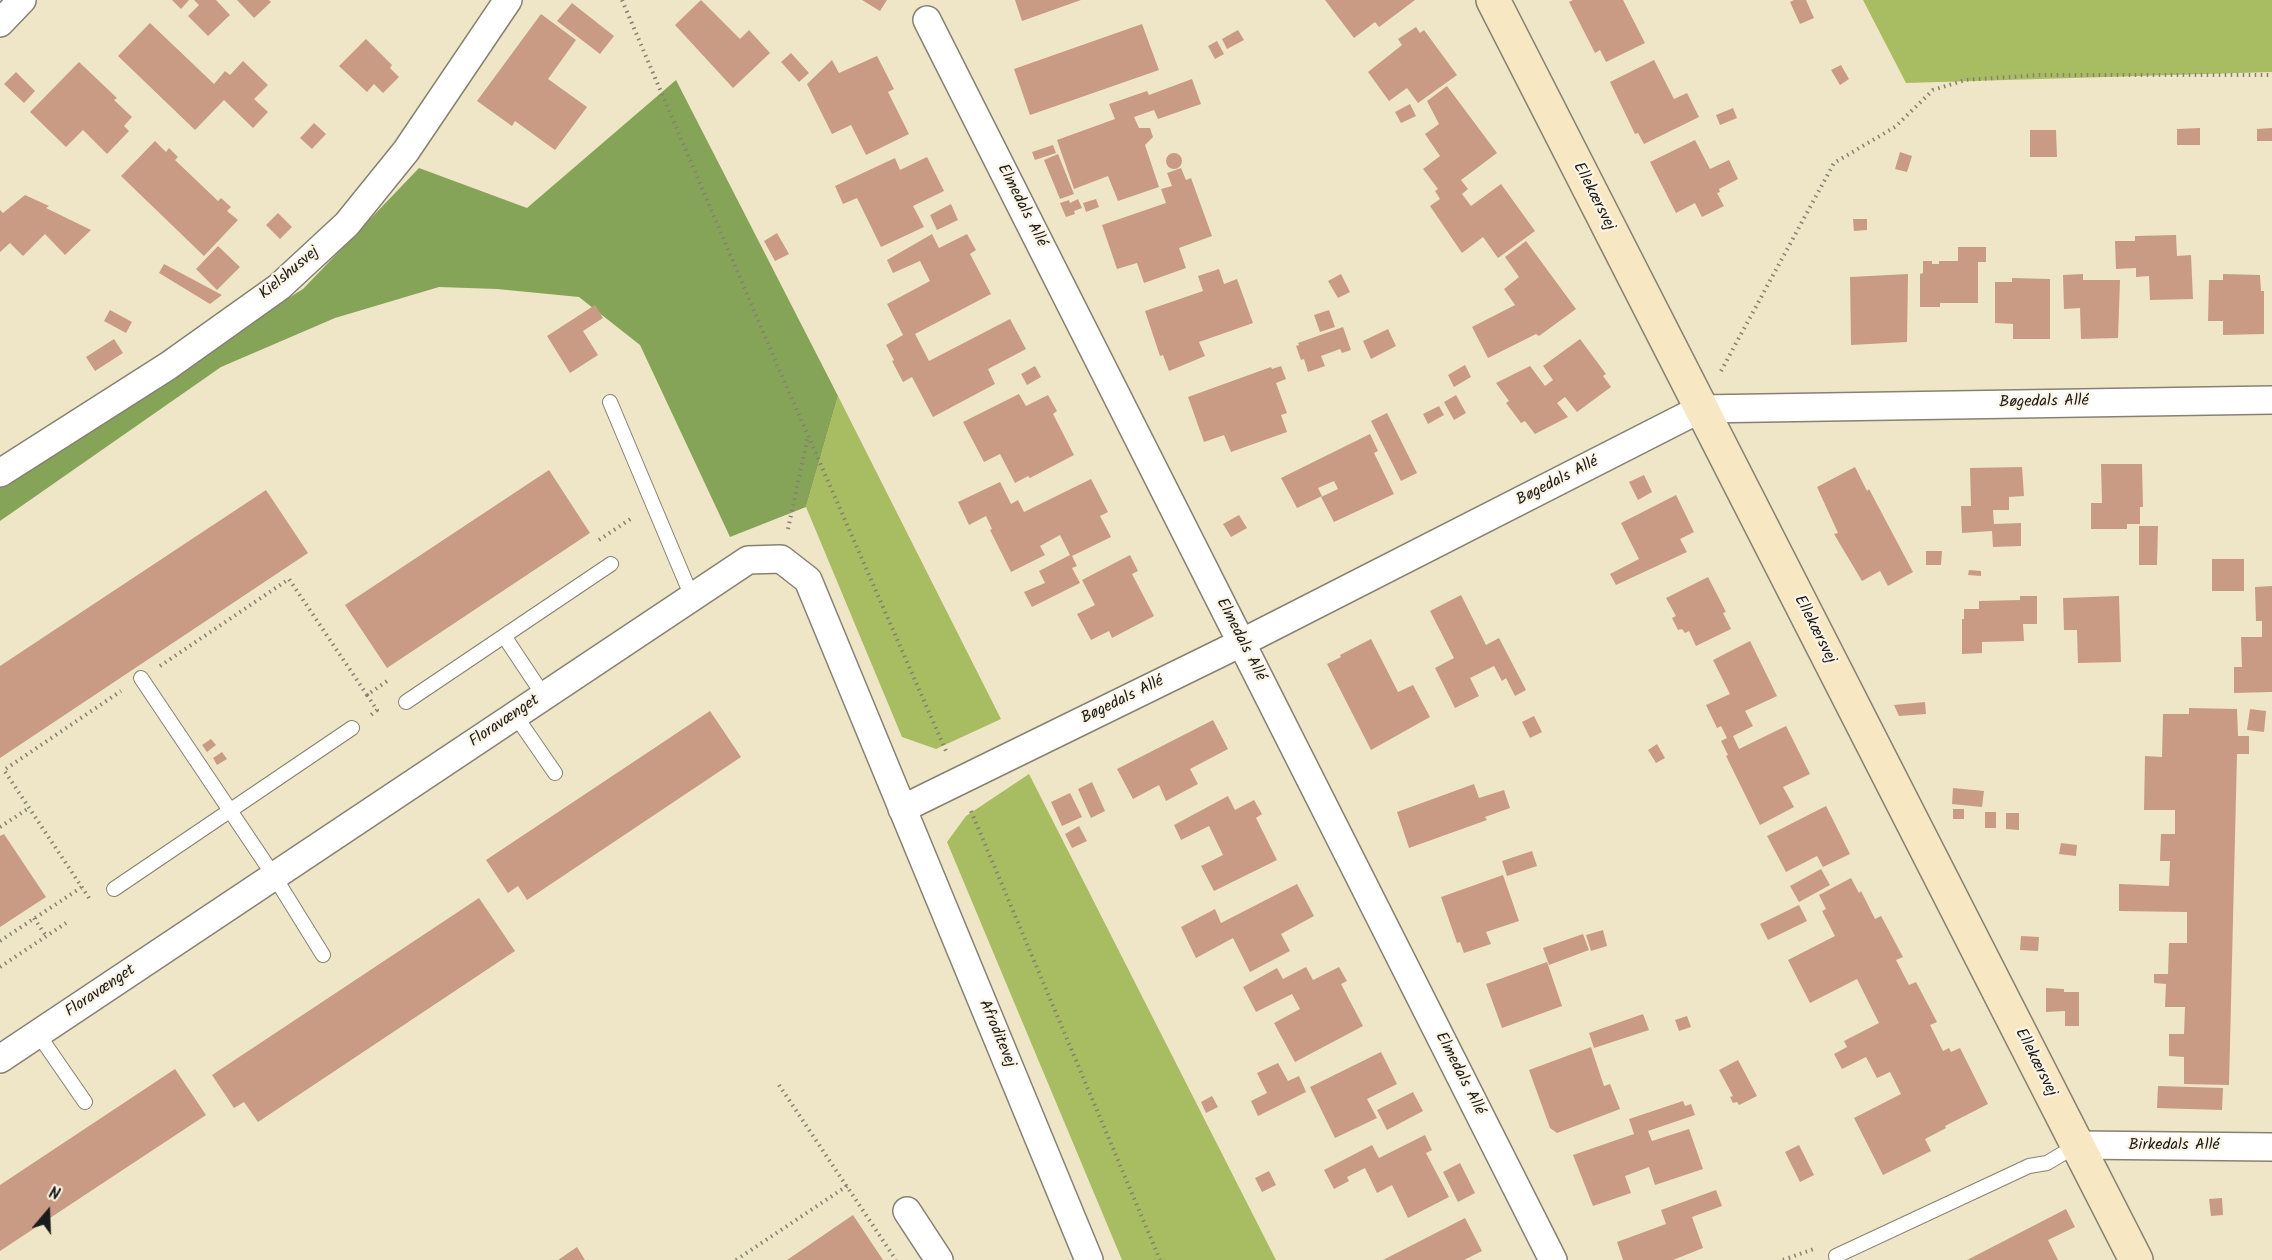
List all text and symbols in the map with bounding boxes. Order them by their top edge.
street label: Ellekærsvej [1568,160,1618,234]
street label: Elmedals Allé [992,161,1050,251]
street label: Kielshusvej [256,243,324,305]
street label: Bøgedals Allé [1999,393,2089,413]
street label: Bøgedals Allé [1514,453,1602,511]
street label: Ellekærsvej [1789,593,1839,667]
street label: Elmedals Allé [1211,595,1269,685]
street label: Bøgedals Allé [1079,673,1167,729]
street label: Floravænget [466,692,544,752]
street label: Floravænget [62,962,140,1022]
street label: Afroditevej [973,997,1019,1071]
street label: Ellekærsvej [2010,1026,2060,1100]
street label: Elmedals Allé [1430,1029,1488,1119]
street label: Birkedals Allé [2128,1136,2220,1156]
text: N [45,1181,63,1208]
north arrow [18,1182,78,1242]

